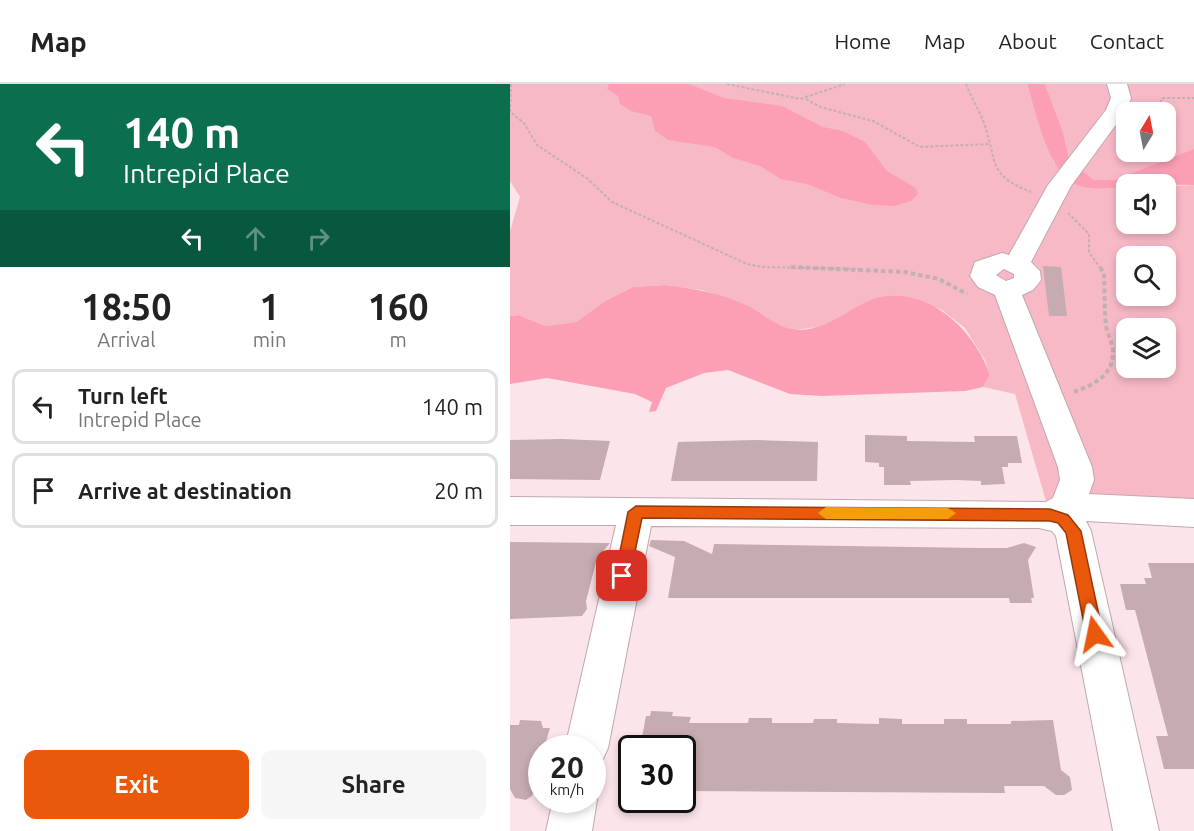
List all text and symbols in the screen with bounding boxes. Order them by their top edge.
text: Map [30,26,87,57]
text: Home [834,29,891,53]
text: Map [924,29,965,53]
text: About [998,29,1057,53]
text: Contact [1090,29,1164,53]
north arrow [1116,102,1176,162]
map controls [1116,102,1176,378]
icon: left [24,108,102,186]
text: 140 m [123,109,240,156]
text: Intrepid Place [123,158,290,188]
button: sound [1116,174,1176,234]
icon: left [176,222,209,255]
icon: ahead [239,222,272,255]
icon: right [302,222,335,255]
button: search [1116,246,1176,306]
text: 18:50 [81,286,171,327]
text: 1 [259,286,280,327]
text: 160 [368,286,429,327]
button: layers [1116,318,1176,378]
text: Arrival [97,328,156,351]
text: min [253,328,286,351]
text: m [390,328,407,351]
text: Turn left [78,383,168,408]
icon: left [27,390,60,423]
text: 140 m [422,394,483,419]
text: Intrepid Place [78,408,202,431]
icon: arrive [27,474,60,507]
text: Arrive at destination [78,478,292,503]
text: 20 m [434,478,483,503]
pin [596,550,647,601]
icon: arrive [605,559,638,592]
position arrow [1063,602,1127,666]
speed limit sign: 30 [618,735,696,813]
button: Exit [24,750,249,819]
button: Share [261,750,486,819]
text: 20 [550,750,584,784]
text: km/h [550,781,584,798]

